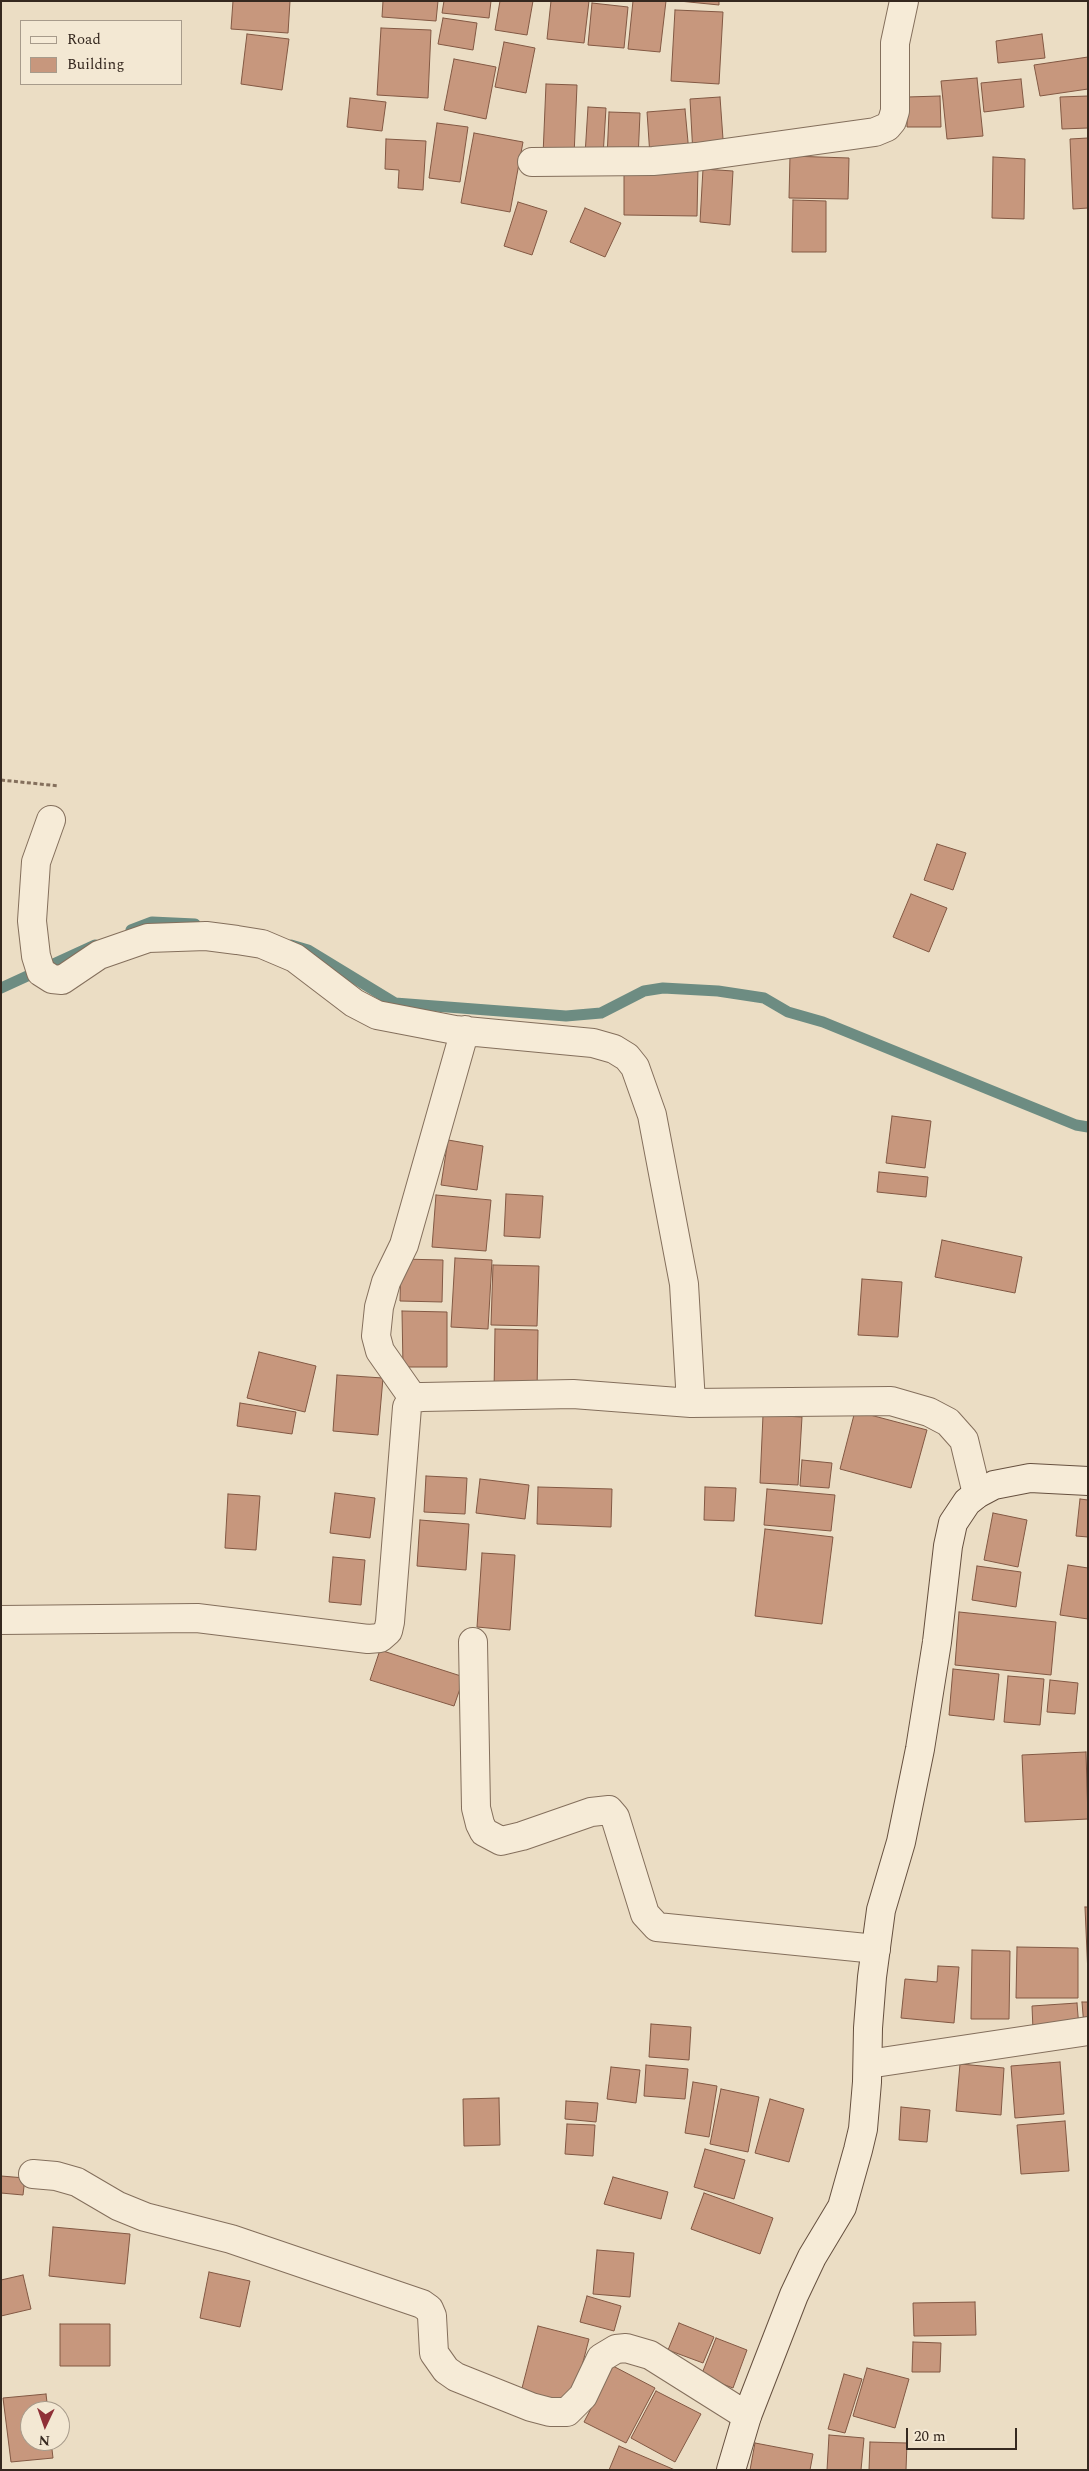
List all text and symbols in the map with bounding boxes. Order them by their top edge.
legend [20,20,182,85]
text: Road [67,28,101,51]
text: Building [67,53,124,76]
north arrow [20,2401,70,2451]
scale bar [909,2418,1020,2450]
text: 20 m [914,2425,946,2448]
text: N [38,2430,51,2451]

